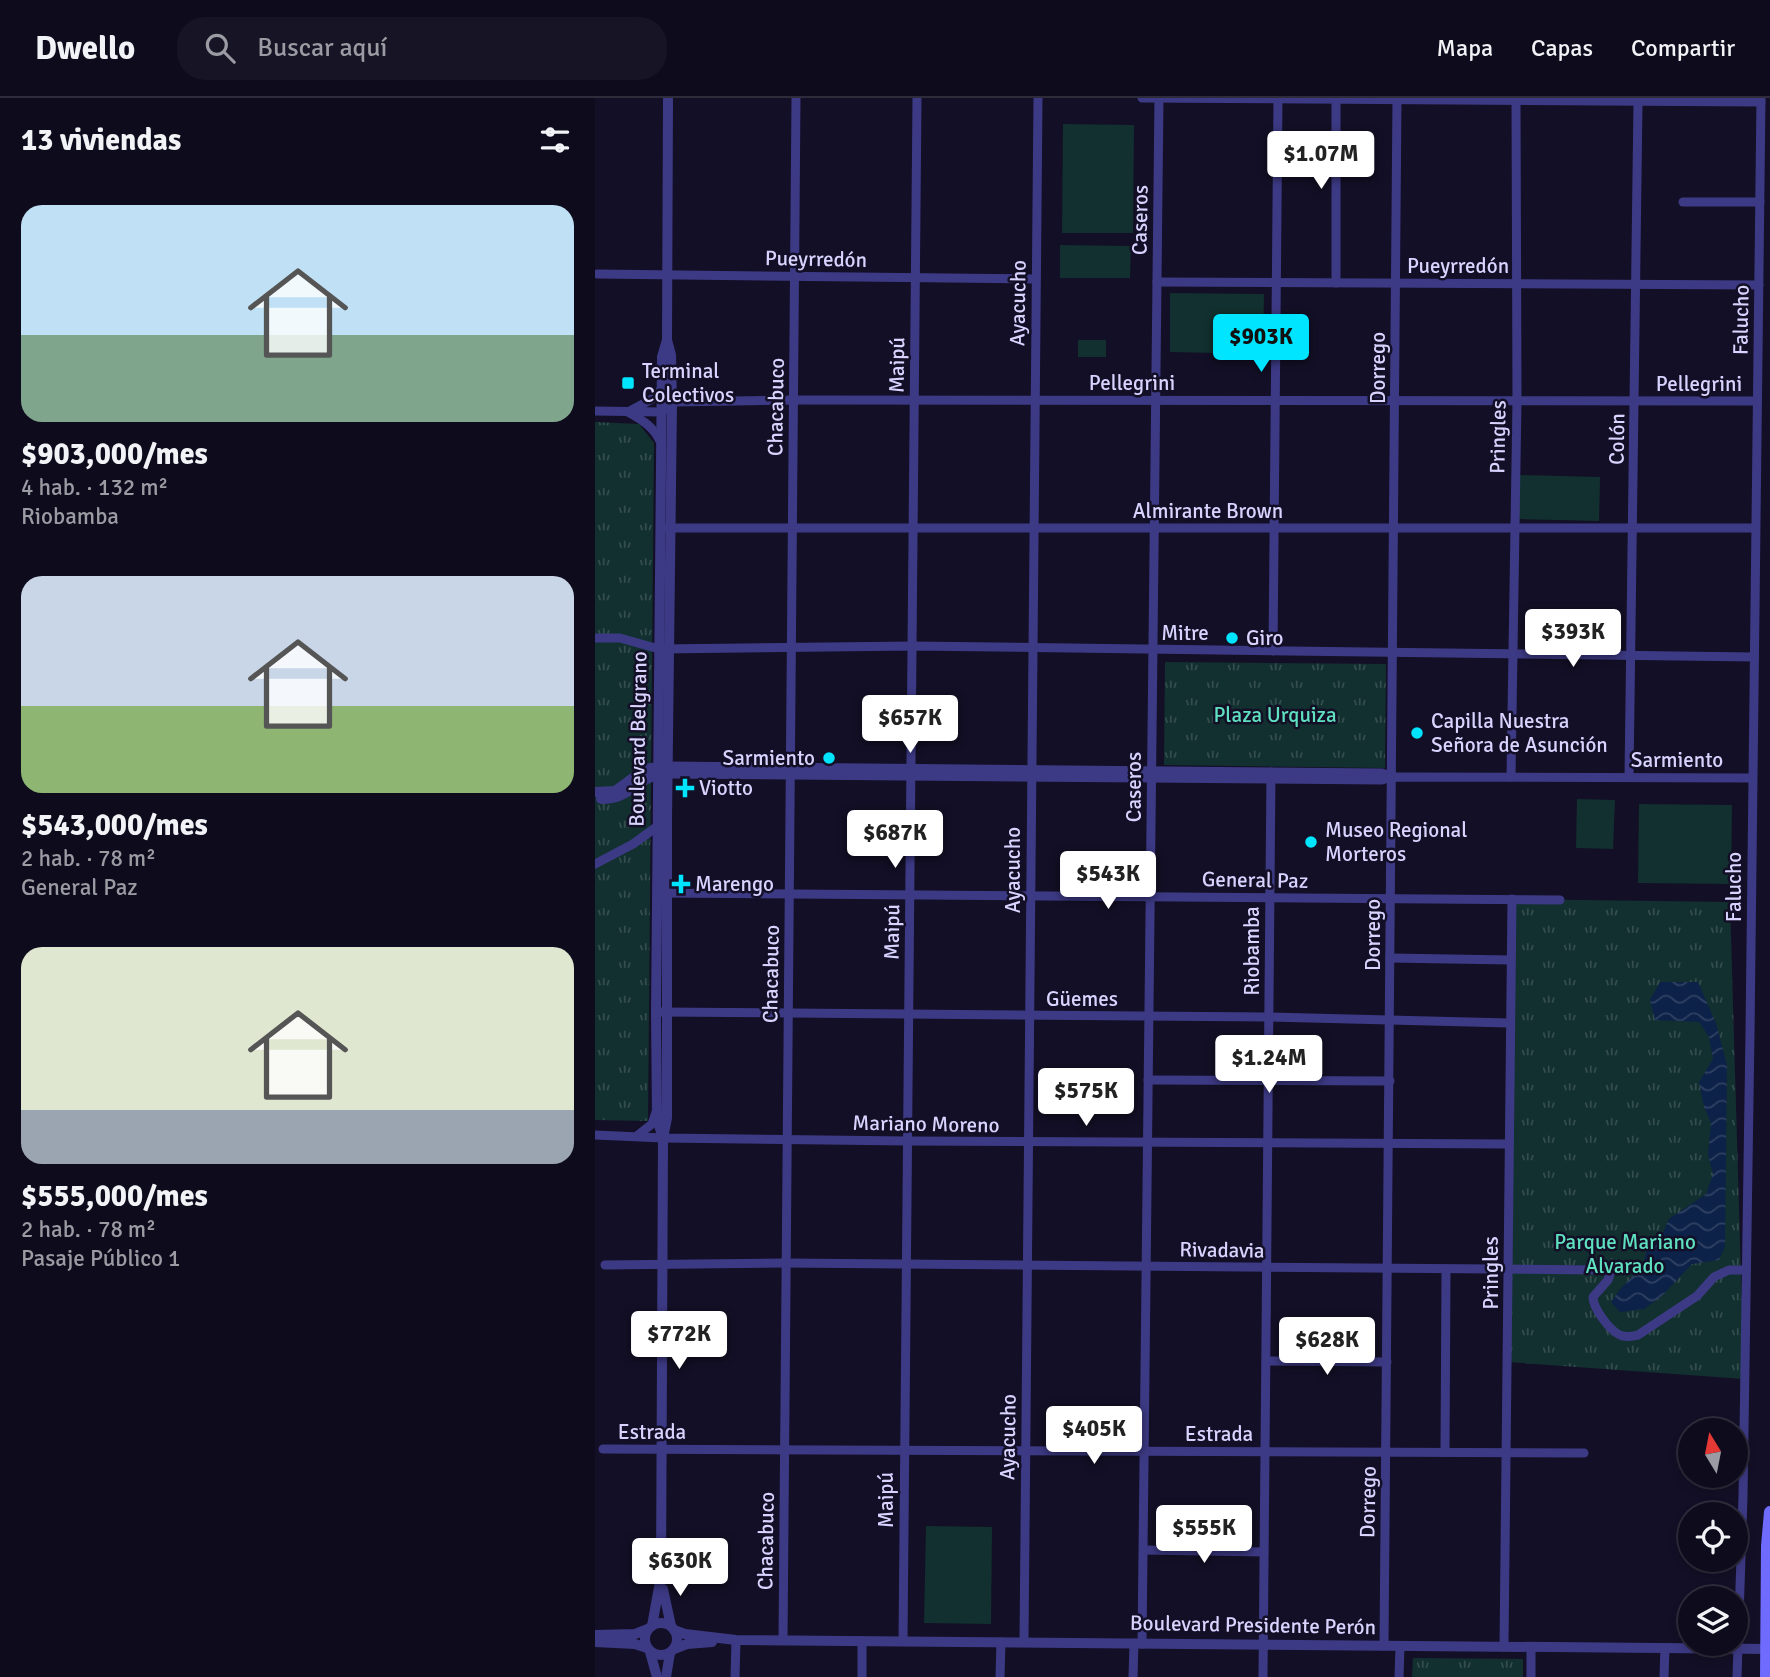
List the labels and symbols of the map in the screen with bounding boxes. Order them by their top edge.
pin: $1.07M [1264,132,1378,191]
street label: Caseros [1126,185,1154,255]
street label: Pueyrredón [765,245,867,273]
street label: Pueyrredón [1407,253,1509,279]
street label: Ayacucho [1004,260,1032,346]
street label: Falucho [1727,285,1755,355]
pin: $903K [1212,314,1310,374]
street label: Dorrego [1365,332,1391,404]
street label: Maipú [884,337,910,393]
place label: Terminal Colectivos [642,358,734,408]
street label: Chacabuco [762,358,790,456]
street label: Pellegrini [1089,370,1175,396]
street label: Pellegrini [1656,371,1742,397]
marker: Terminal Colectivos [620,375,636,391]
street label: Pringles [1484,400,1512,474]
street label: Colón [1604,413,1630,465]
street label: Almirante Brown [1133,498,1283,524]
pin: $393K [1524,610,1622,669]
street label: Mitre [1161,620,1209,646]
place label: Giro [1246,625,1283,651]
marker: Giro [1224,630,1240,646]
street label: Boulevard Belgrano [623,651,653,827]
pin: $657K [861,696,959,755]
park label: Plaza Urquiza [1213,702,1337,728]
place label: Capilla Nuestra Señora de Asunción [1431,708,1608,758]
marker: Capilla Nuestra Señora de Asunción [1409,725,1425,741]
place label: Sarmiento [722,745,815,771]
street label: Sarmiento [1631,747,1723,773]
marker: Sarmiento [821,750,837,766]
street label: Caseros [1121,752,1147,822]
place label: Viotto [699,775,753,801]
marker: Viotto [677,780,693,796]
pin: $687K [846,810,944,870]
place label: Museo Regional Morteros [1325,817,1467,867]
street label: Ayacucho [1000,827,1026,913]
marker: Museo Regional Morteros [1303,834,1319,850]
pin: $543K [1059,852,1157,911]
street label: Falucho [1721,852,1747,922]
street label: General Paz [1202,866,1308,894]
place label: Marengo [695,871,774,897]
marker: Marengo [673,876,689,892]
street label: Dorrego [1360,899,1386,971]
street label: Maipú [879,904,905,960]
street label: Riobamba [1239,906,1265,996]
street label: Chacabuco [757,925,785,1023]
street label: Güemes [1046,986,1118,1012]
pin: $1.24M [1212,1035,1326,1095]
pin: $575K [1037,1068,1135,1128]
street label: Mariano Moreno [852,1110,1000,1138]
park label: Parque Mariano Alvarado [1554,1229,1696,1279]
street label: Rivadavia [1179,1236,1265,1264]
street label: Pringles [1478,1236,1504,1310]
pin: $772K [630,1312,728,1371]
pin: $628K [1278,1318,1376,1377]
street label: Ayacucho [994,1394,1022,1480]
pin: $405K [1045,1406,1143,1466]
north arrow [1678,1418,1748,1488]
street label: Estrada [618,1419,686,1445]
street label: Estrada [1185,1421,1253,1447]
street label: Dorrego [1354,1466,1382,1538]
street label: Maipú [873,1472,899,1528]
street label: Chacabuco [752,1492,780,1590]
pin: $555K [1155,1506,1253,1565]
pin: $630K [631,1538,729,1598]
street label: Boulevard Presidente Perón [1130,1610,1376,1640]

